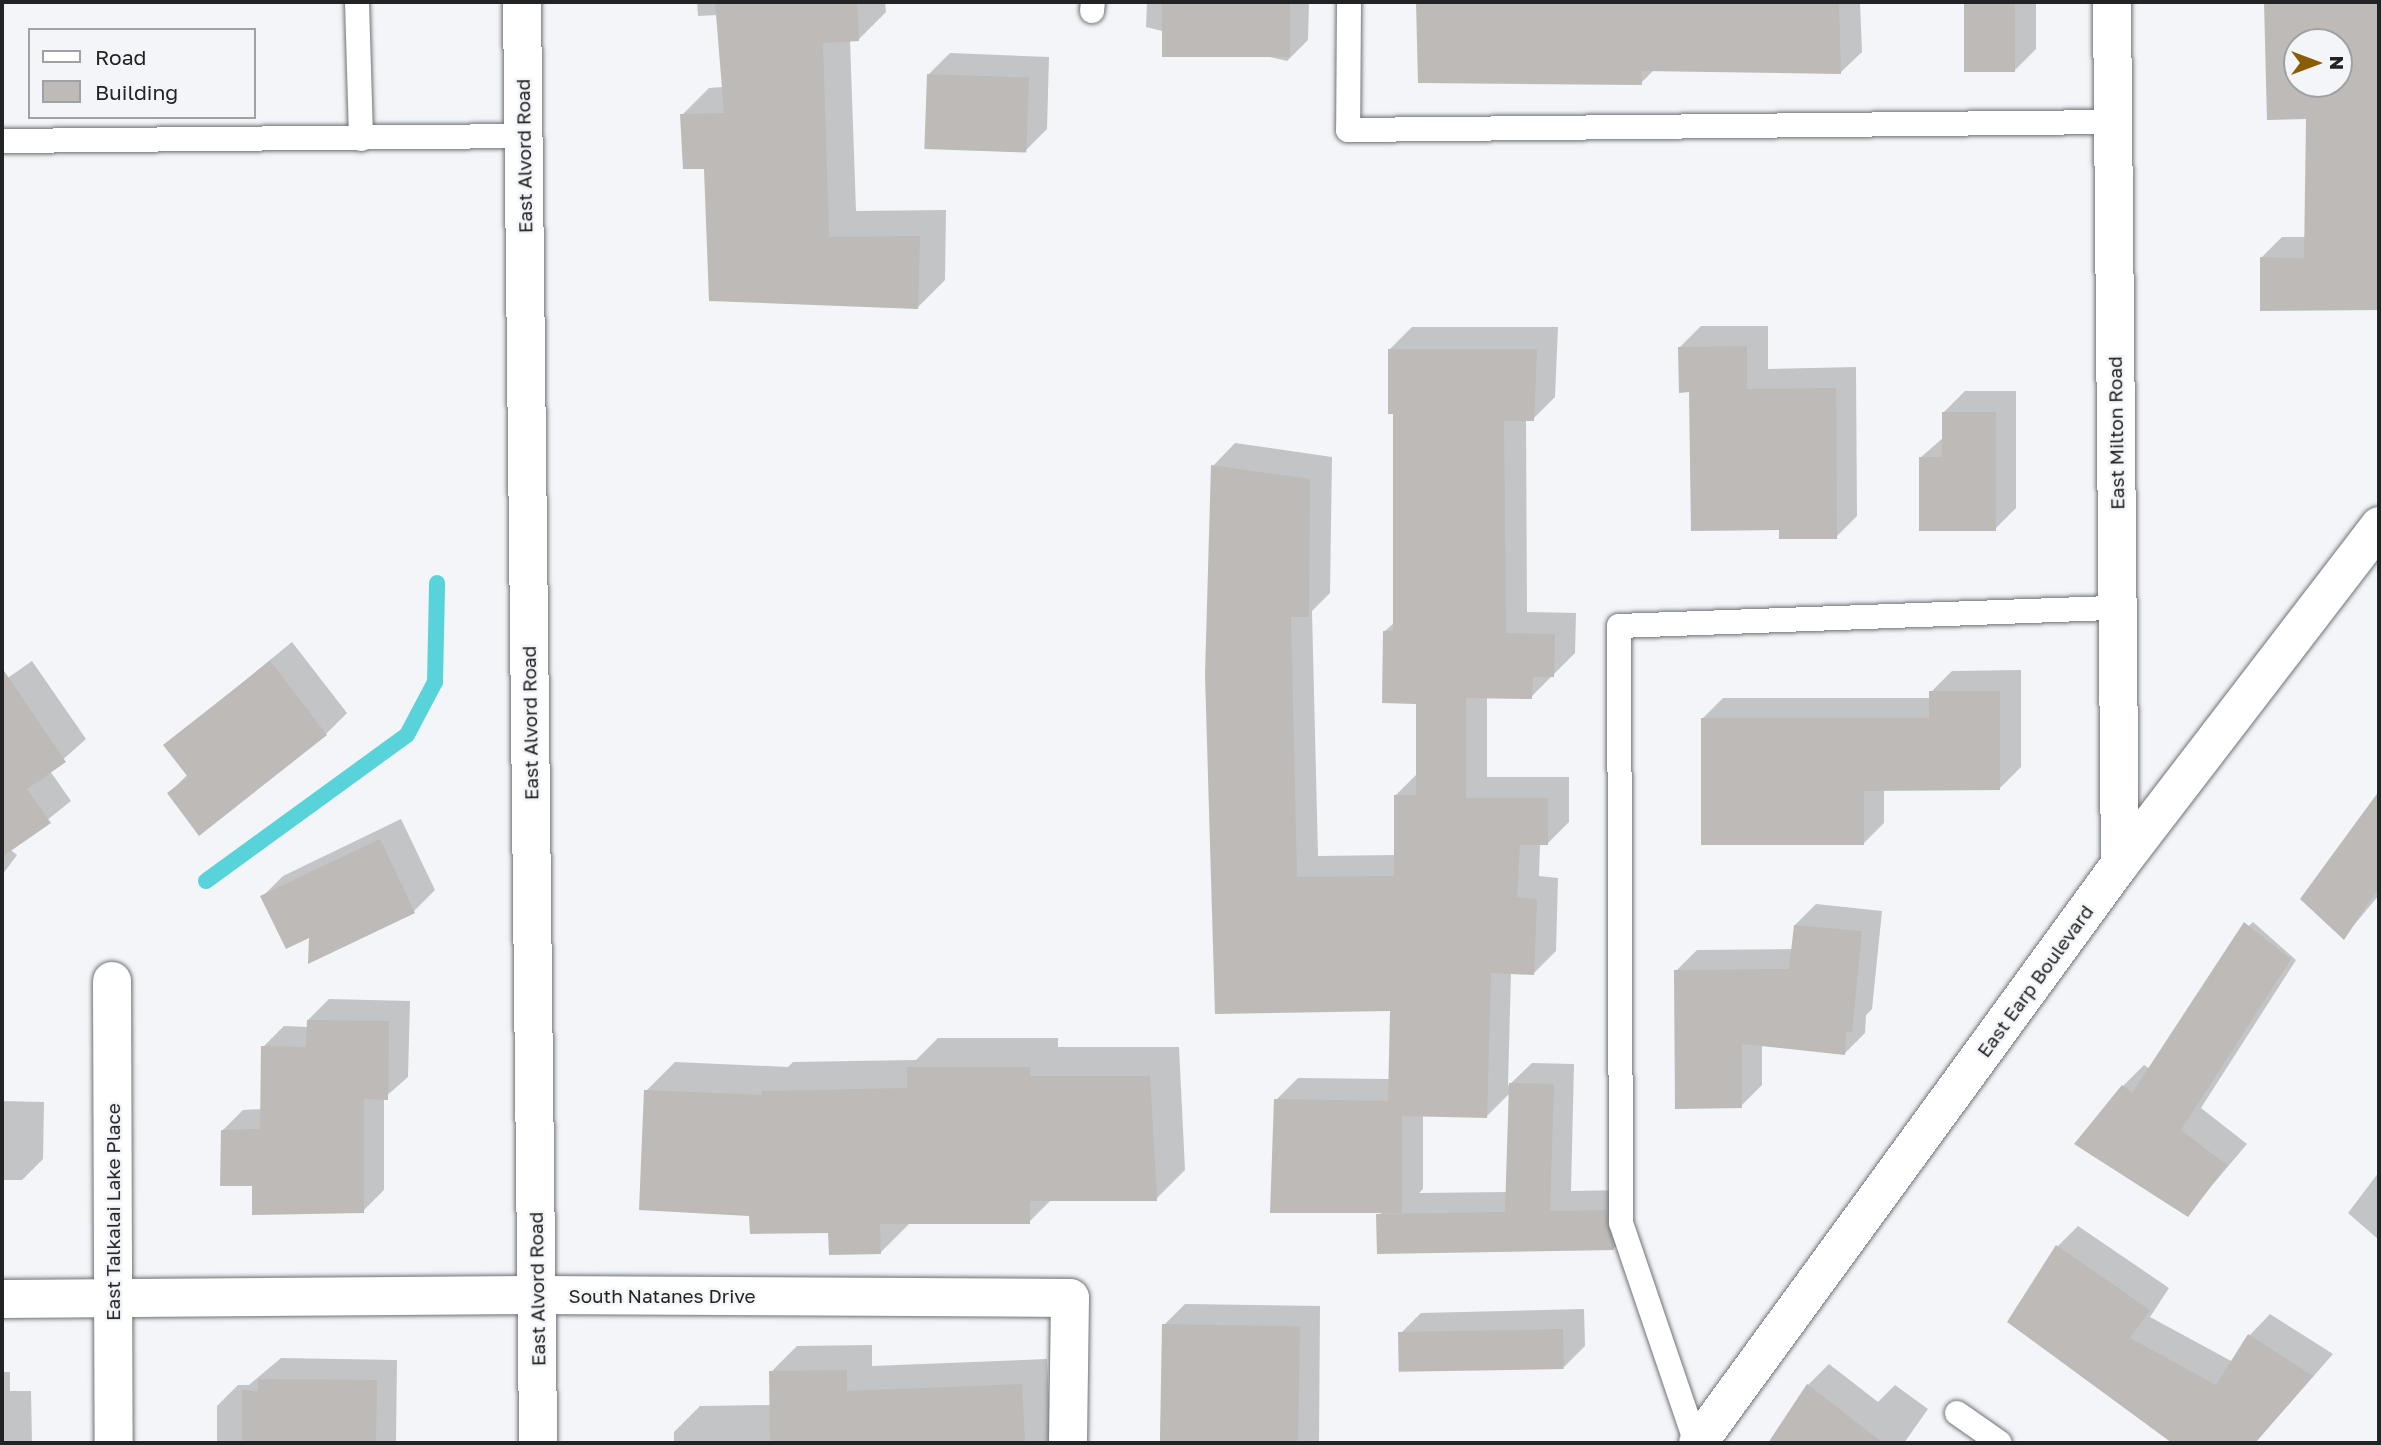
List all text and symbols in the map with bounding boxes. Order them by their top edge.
legend [28,28,256,119]
north arrow [2283,28,2353,98]
text: Road [95,44,146,70]
text: N [2326,56,2349,70]
text: Building [95,79,178,105]
street label: East Alvord Road [511,79,537,233]
street label: East Milton Road [2103,356,2129,510]
street label: East Alvord Road [517,646,543,800]
street label: East Earp Boulevard [1972,901,2098,1061]
street label: East Talkalai Lake Place [102,1103,124,1321]
street label: East Alvord Road [524,1212,550,1366]
street label: South Natanes Drive [568,1285,756,1307]

